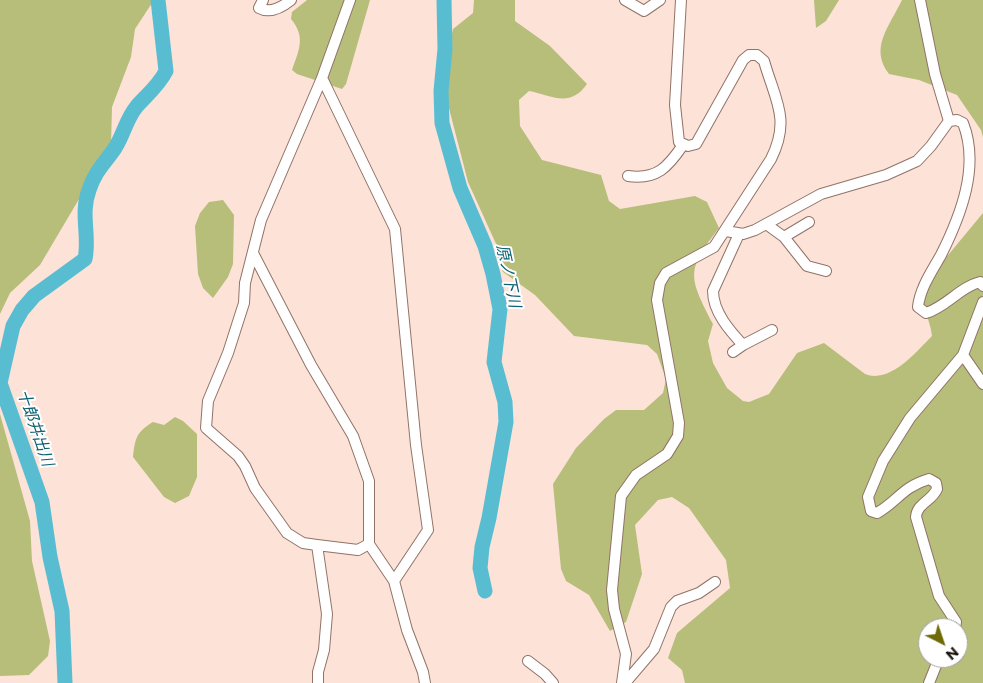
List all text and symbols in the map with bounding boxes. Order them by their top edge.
water label: 原ノ下川 [492,243,524,309]
water label: 十郎井出川 [13,387,57,469]
north arrow [918,618,968,668]
text: N [942,643,962,664]

